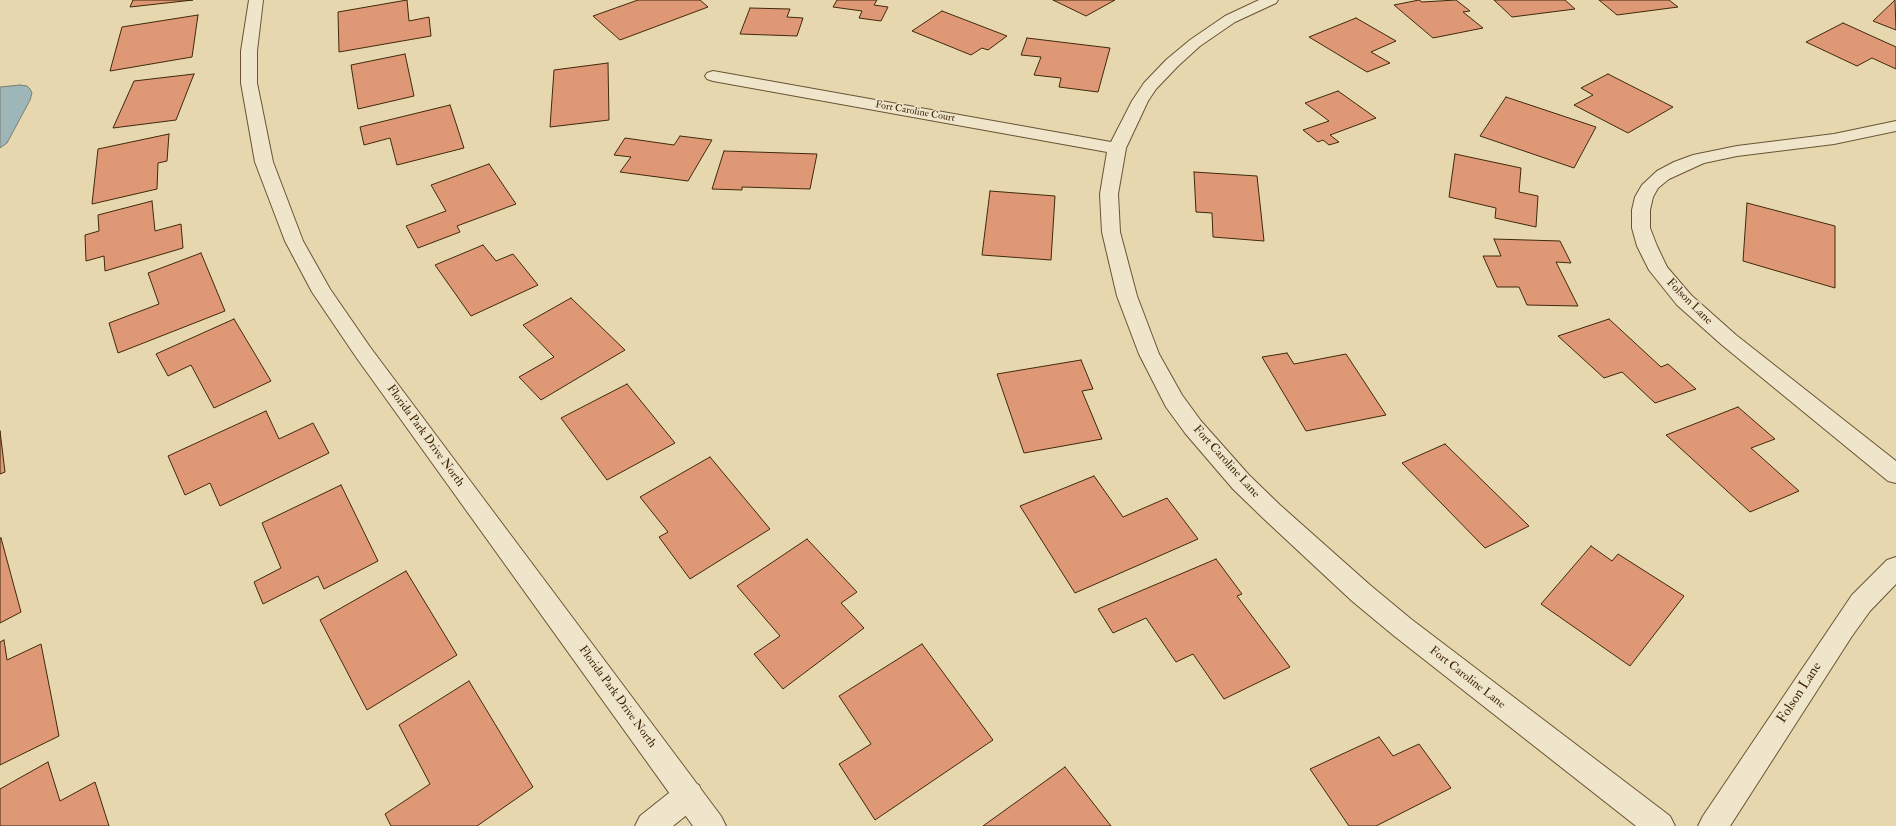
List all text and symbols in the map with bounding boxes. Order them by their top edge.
street label: Fort Caroline Court [874,99,956,125]
street label: Folson Lane [1663,276,1715,328]
street label: Florida Park Drive North [383,382,467,490]
street label: Fort Caroline Lane [1190,423,1262,501]
street label: Florida Park Drive North [575,643,659,751]
street label: Fort Caroline Lane [1426,644,1508,712]
street label: Folson Lane [1774,659,1826,727]

